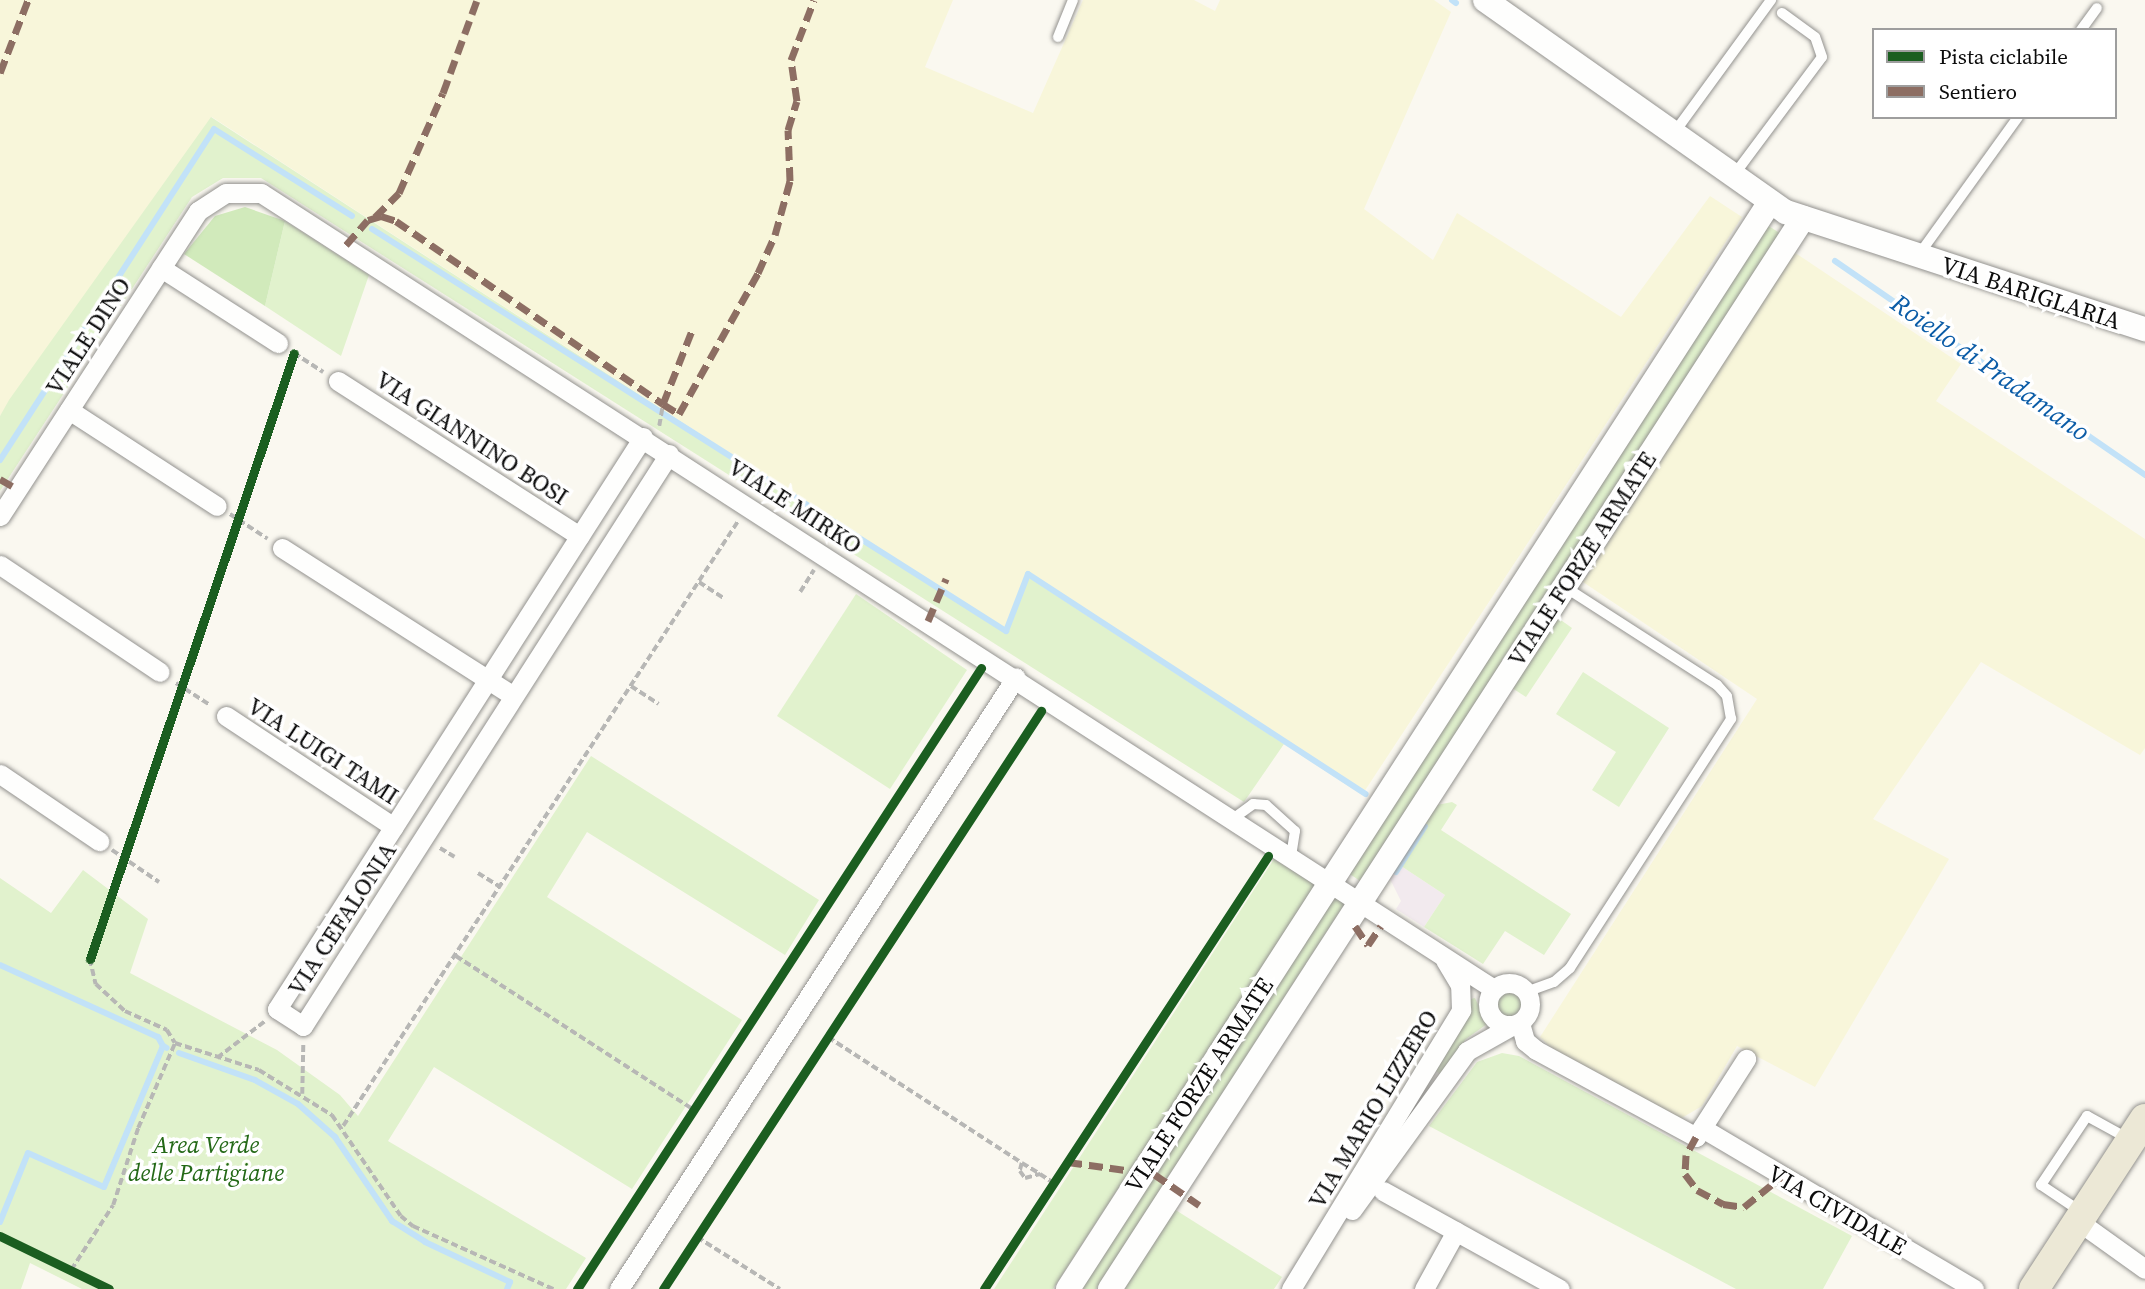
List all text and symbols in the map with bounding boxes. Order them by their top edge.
legend [1872,28,2117,119]
text: Pista ciclabile [1939,42,2068,71]
text: Sentiero [1939,77,2017,106]
street label: VIA BARIGLARIA [1938,250,2124,336]
street label: VIALE DINO [39,272,137,400]
water label: Roiello di Pradamano [1885,288,2095,448]
street label: VIA GIANNINO BOSI [370,365,574,511]
street label: VIALE FORZE ARMATE [1502,446,1662,672]
street label: VIALE MIRKO [723,452,867,560]
street label: VIA LUIGI TAMI [242,691,404,811]
street label: VIA CEFALONIA [282,837,402,1001]
street label: VIALE FORZE ARMATE [1119,972,1279,1198]
street label: VIA MARIO LIZZERO [1302,1005,1444,1213]
park label: Area Verde delle Partigiane [128,1131,284,1187]
street label: VIA CIVIDALE [1763,1159,1911,1261]

